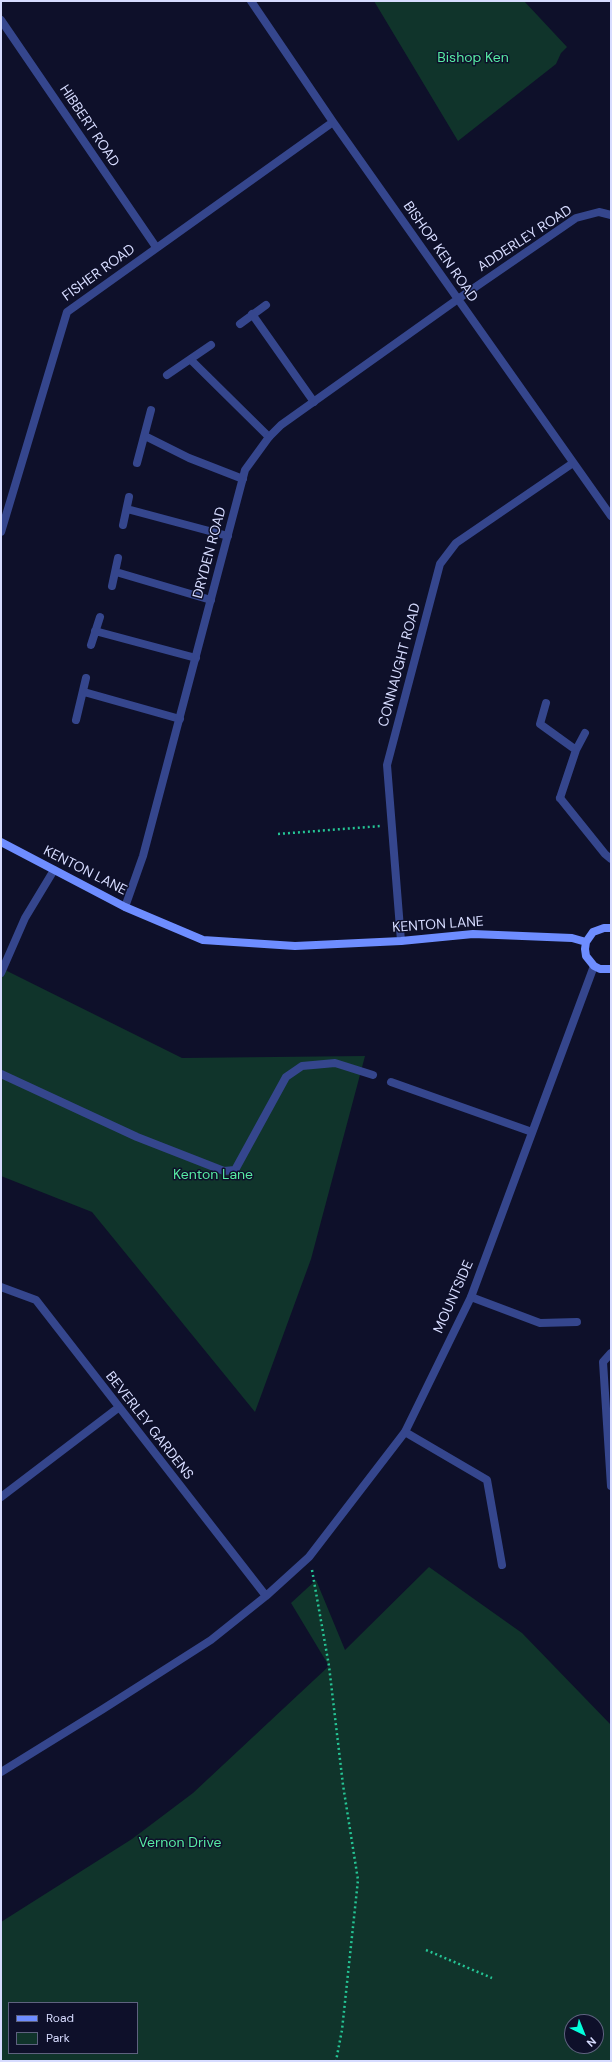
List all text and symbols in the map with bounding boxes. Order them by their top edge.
park label: Bishop Ken [437,50,509,66]
street label: HIBBERT ROAD [56,82,122,170]
street label: BISHOP KEN ROAD [399,198,481,306]
street label: ADDERLEY ROAD [475,202,575,276]
street label: FISHER ROAD [59,241,139,305]
street label: DRYDEN ROAD [190,505,230,601]
street label: CONNAUGHT ROAD [375,601,425,729]
street label: KENTON LANE [40,843,130,899]
street label: KENTON LANE [392,913,484,937]
park label: Kenton Lane [173,1167,253,1183]
street label: MOUNTSIDE [430,1258,478,1336]
street label: BEVERLEY GARDENS [102,1369,196,1483]
park label: Vernon Drive [139,1835,221,1851]
legend [8,2002,138,2054]
text: Road [46,2010,74,2026]
north arrow [564,2014,604,2054]
text: Park [46,2030,70,2046]
text: N [584,2034,599,2050]

